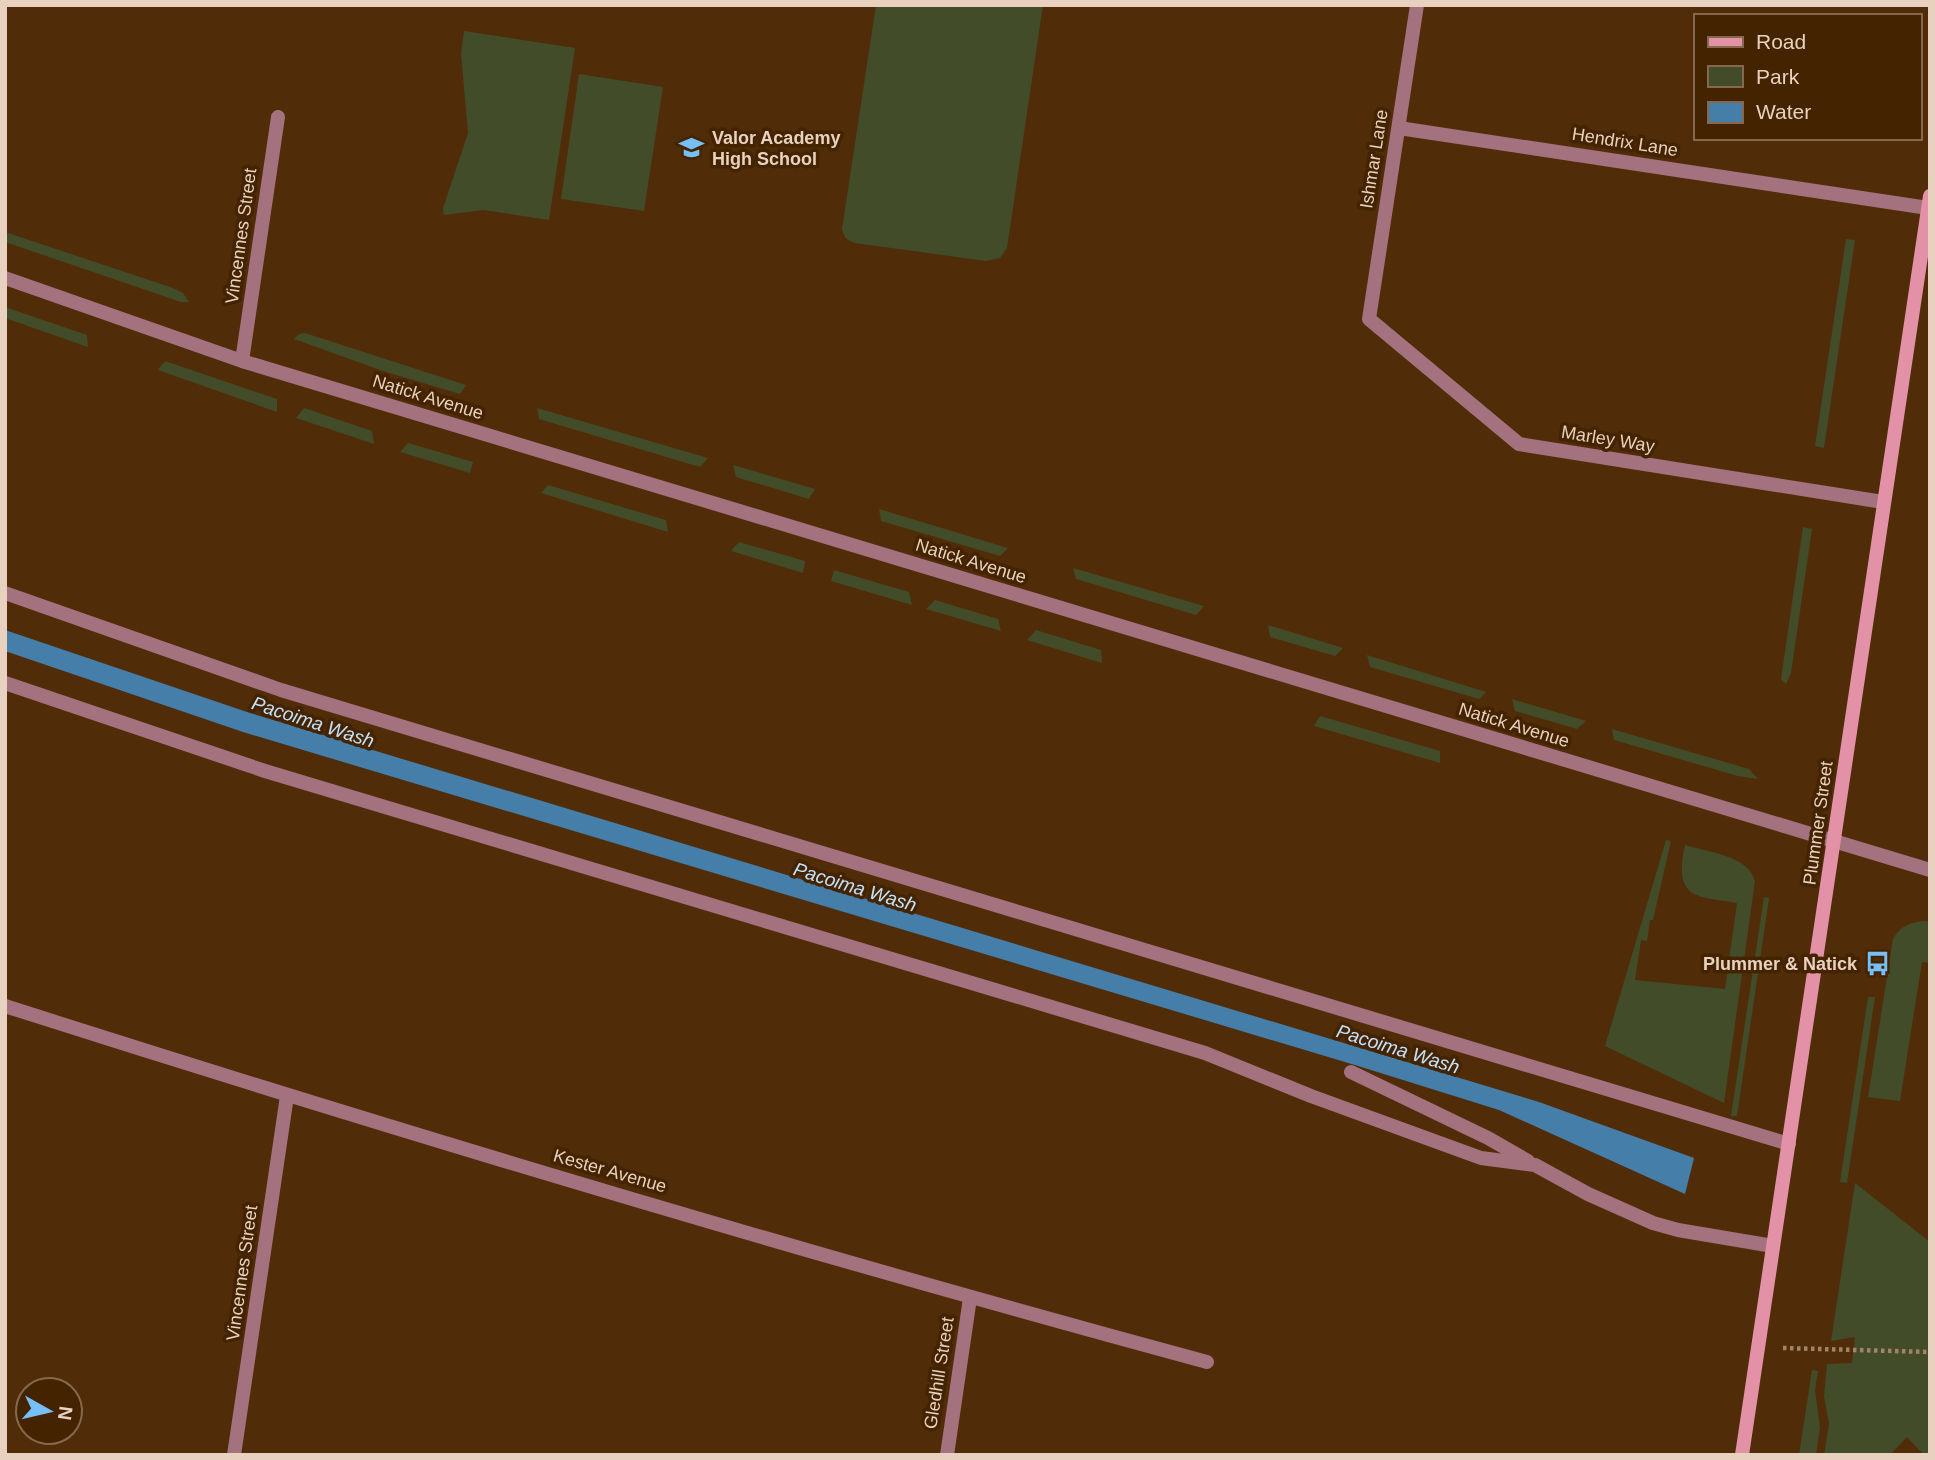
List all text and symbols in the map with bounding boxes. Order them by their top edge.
legend [1694,14,1921,140]
text: Road [1756,30,1806,53]
text: Park [1756,65,1800,88]
text: Water [1756,100,1811,123]
street label: Ishmar Lane [1356,108,1392,210]
street label: Hendrix Lane [1571,124,1679,160]
place label: Valor Academy High School [712,128,840,169]
school or university icon: Valor Academy High School [678,134,706,162]
street label: Vincennes Street [222,167,260,305]
street label: Natick Avenue [370,371,486,423]
street label: Marley Way [1560,422,1656,456]
street label: Natick Avenue [913,535,1029,587]
water label: Pacoima Wash [249,692,377,752]
street label: Natick Avenue [1456,699,1572,751]
street label: Plummer Street [1799,760,1837,886]
water label: Pacoima Wash [791,858,919,916]
bus stop icon: Plummer & Natick [1863,950,1891,978]
place label: Plummer & Natick [1703,954,1858,974]
water label: Pacoima Wash [1334,1020,1462,1078]
street label: Kester Avenue [551,1145,669,1197]
street label: Vincennes Street [223,1204,261,1342]
street label: Gledhill Street [920,1316,958,1430]
north arrow [14,1376,84,1446]
text: N [54,1405,77,1422]

